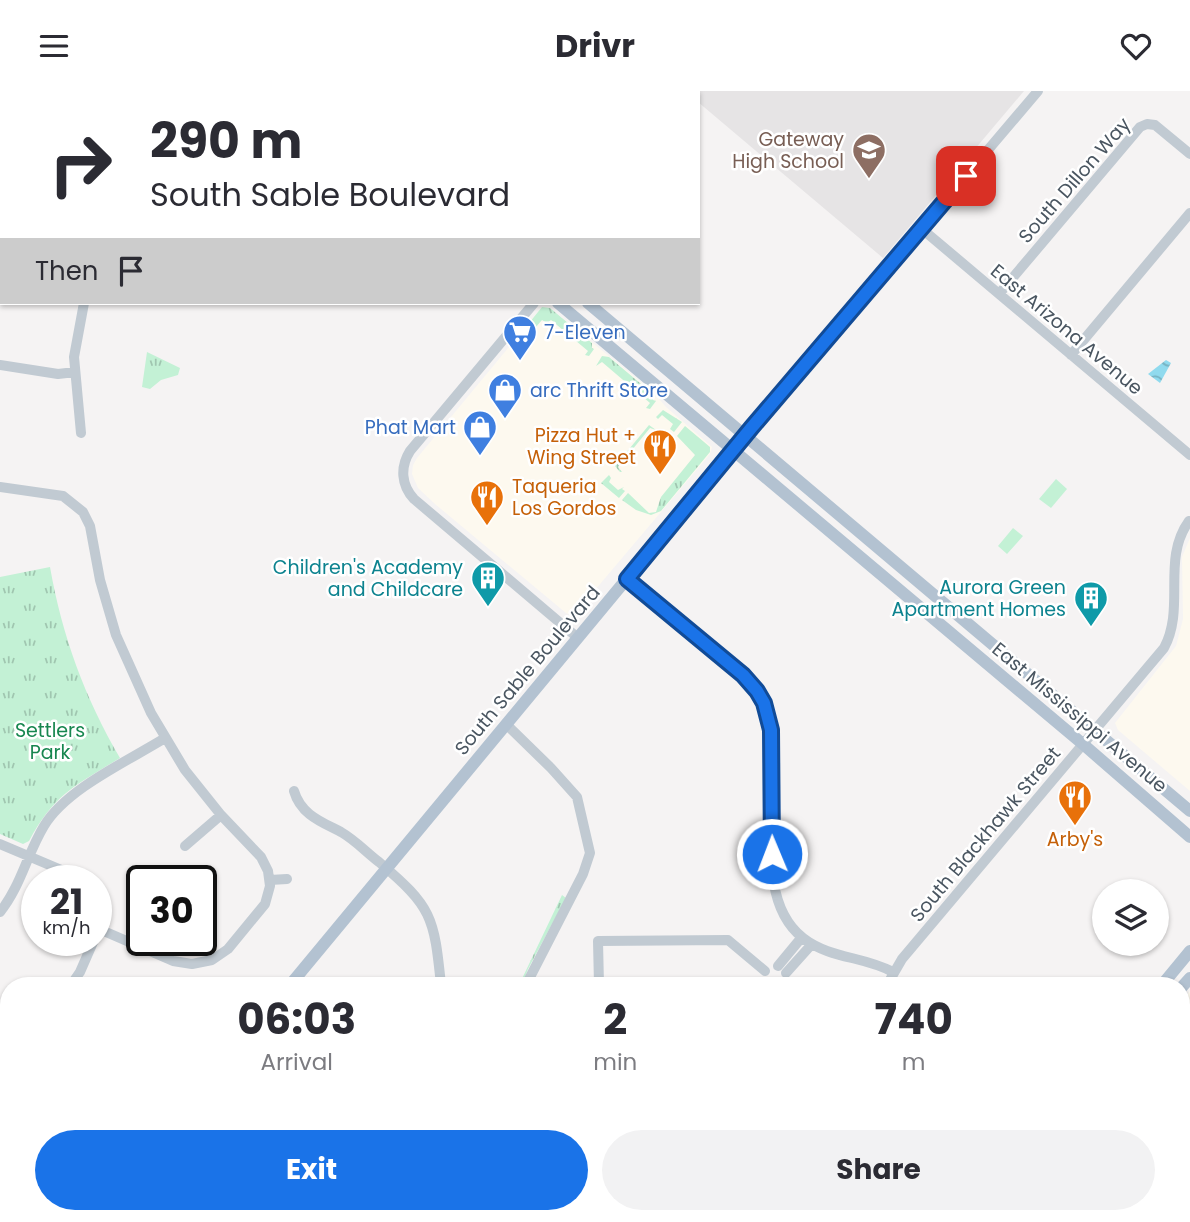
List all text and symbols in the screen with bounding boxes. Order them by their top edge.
text: Drivr [555,23,635,68]
icon: menu [35,27,73,65]
icon: heart [1117,27,1155,65]
text: 290 m [150,107,302,175]
street label: South Dillon Way [1012,111,1137,249]
icon: right [35,119,126,210]
place label: Gateway High School [732,126,844,175]
school or university icon: Gateway High School [850,131,888,180]
pin [936,146,996,206]
icon: arrive [947,157,985,195]
text: South Sable Boulevard [150,172,510,217]
icon: arrive [112,252,150,290]
text: Then [35,253,98,289]
street label: East Arizona Avenue [985,258,1149,401]
supermarket icon: 7-Eleven [501,313,539,362]
place label: 7-Eleven [544,319,626,346]
shop icon: arc Thrift Store [486,371,524,420]
place label: arc Thrift Store [530,377,668,404]
shop icon: Phat Mart [461,408,499,457]
place label: Phat Mart [365,414,456,441]
place label: Pizza Hut + Wing Street [527,422,636,471]
restaurant icon: Pizza Hut + Wing Street [641,427,679,476]
place label: Taqueria Los Gordos [512,473,616,522]
restaurant icon: Taqueria Los Gordos [468,478,506,527]
place label: Children's Academy and Childcare [273,554,463,603]
building icon: Children's Academy and Childcare [469,559,507,608]
place label: Aurora Green Apartment Homes [891,574,1066,623]
building icon: Aurora Green Apartment Homes [1072,579,1110,628]
street label: South Sable Boulevard [448,580,606,761]
street label: East Mississippi Avenue [986,636,1173,799]
park label: Settlers Park [15,717,85,766]
street label: South Blackhawk Street [904,741,1067,928]
restaurant icon: Arby's [1056,778,1094,827]
position arrow [735,817,809,891]
place label: Arby's [1047,826,1103,853]
speed limit sign: 30 [126,865,217,956]
text: 21 [50,877,83,926]
map controls [1092,879,1169,956]
button: layers [1092,879,1169,956]
text: km/h [43,915,90,940]
text: 06:03 [237,990,356,1049]
text: 2 [603,990,627,1049]
text: 740 [875,990,953,1049]
text: Arrival [260,1046,333,1078]
text: min [593,1046,637,1078]
text: m [902,1046,926,1078]
button: Exit [35,1130,588,1210]
button: Share [602,1130,1155,1210]

